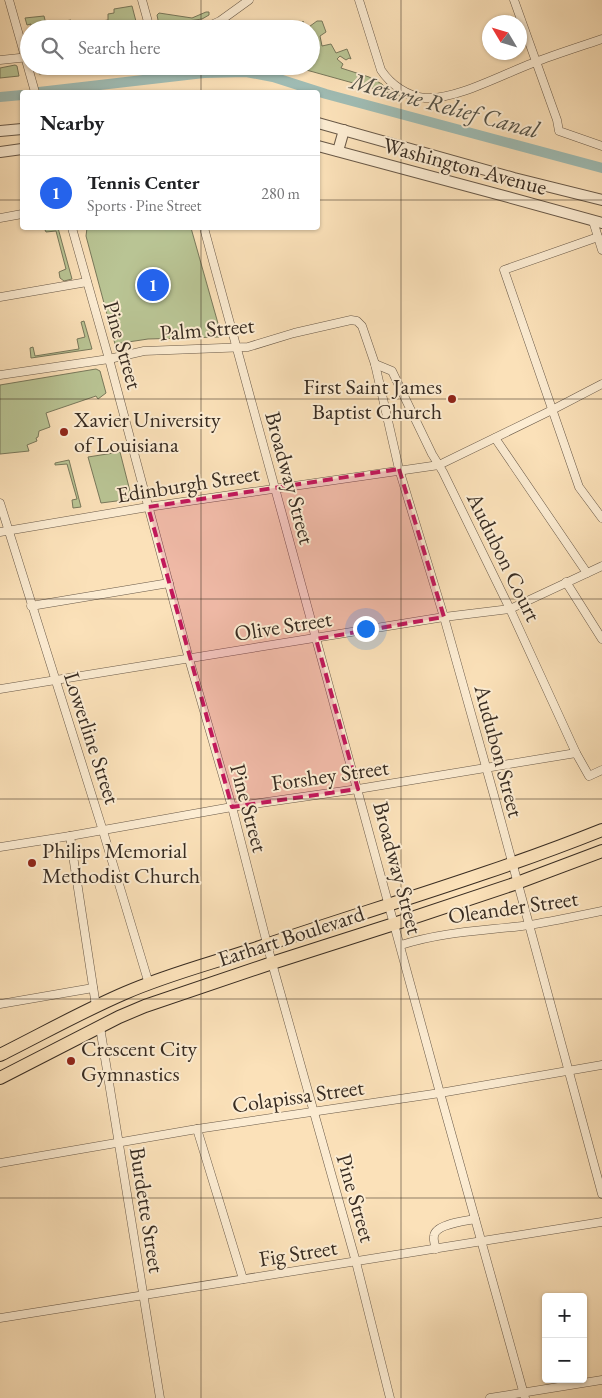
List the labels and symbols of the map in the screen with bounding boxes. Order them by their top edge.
north arrow [482,15,527,60]
water label: Metarie Relief Canal [345,64,544,145]
street label: Washington Avenue [380,130,551,202]
pin: 1 [137,266,169,304]
street label: Pine Street [97,298,149,393]
street label: Palm Street [158,310,256,348]
place label: First Saint James Baptist Church [303,372,442,426]
marker: First Saint James Baptist Church [446,393,458,405]
place label: Xavier University of Louisiana [73,405,221,459]
street label: Broadway Street [258,408,322,548]
marker: Xavier University of Louisiana [58,426,70,438]
street label: Edinburgh Street [115,458,261,510]
street label: Audubon Court [460,487,548,626]
street label: Olive Street [232,604,334,648]
your location [353,616,379,642]
street label: Lowerline Street [57,668,127,808]
street label: Audubon Street [467,681,531,821]
street label: Forshey Street [269,752,391,798]
street label: Pine Street [223,761,275,856]
street label: Broadway Street [366,798,430,938]
place label: Philips Memorial Methodist Church [42,836,200,890]
marker: Philips Memorial Methodist Church [26,857,38,869]
street label: Oleander Street [446,884,580,930]
street label: Earhart Boulevard [214,898,369,973]
place label: Crescent City Gymnastics [81,1034,198,1088]
marker: Crescent City Gymnastics [65,1055,77,1067]
street label: Colapissa Street [230,1072,366,1120]
street label: Burdette Street [123,1145,171,1275]
street label: Pine Street [330,1151,382,1246]
street label: Fig Street [257,1232,339,1273]

